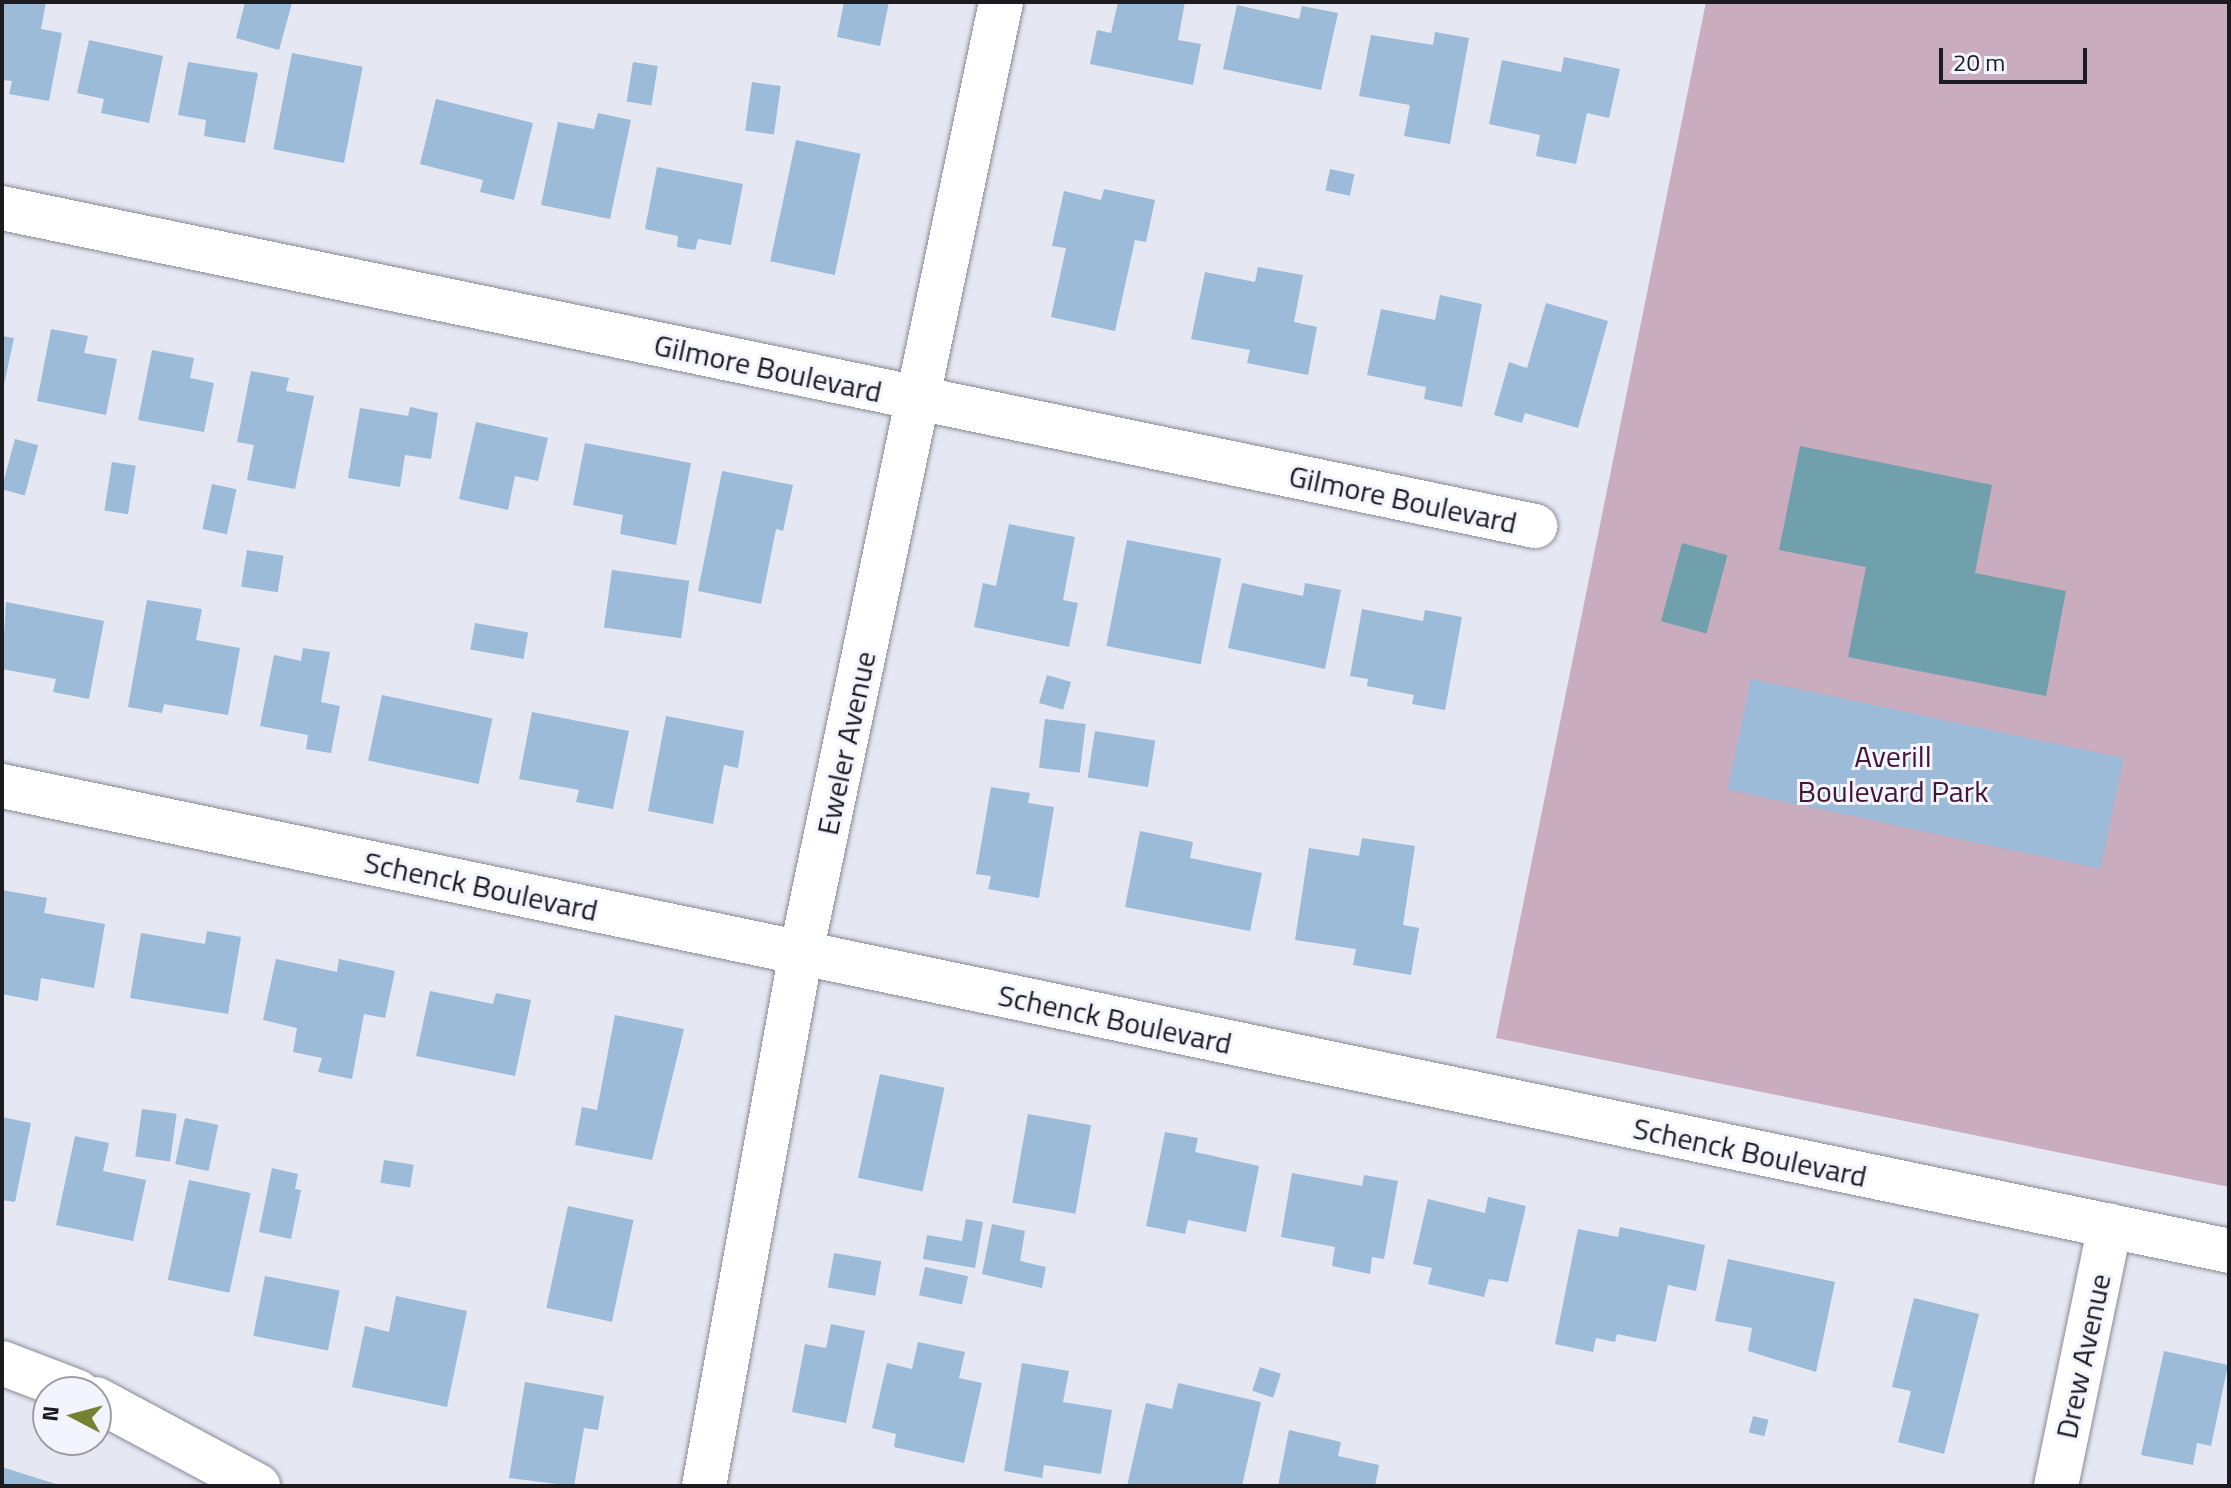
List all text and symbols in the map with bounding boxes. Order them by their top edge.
scale bar [1943,32,2091,82]
text: 20 m [1953,44,2005,80]
street label: Gilmore Boulevard [651,326,885,410]
street label: Gilmore Boulevard [1286,457,1520,541]
street label: Eweler Avenue [809,648,883,838]
park label: Averill Boulevard Park [1797,738,1989,808]
street label: Schenck Boulevard [361,844,601,928]
street label: Schenck Boulevard [995,977,1235,1061]
street label: Schenck Boulevard [1630,1110,1870,1194]
street label: Drew Avenue [2048,1270,2118,1442]
north arrow [32,1376,112,1456]
text: N [32,1404,68,1423]

